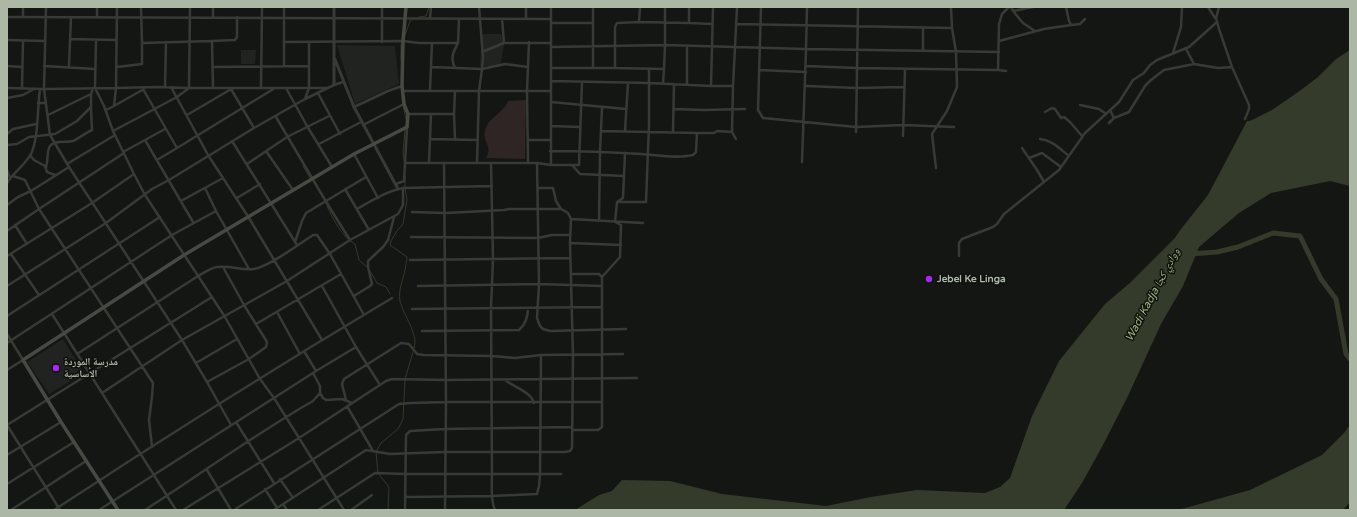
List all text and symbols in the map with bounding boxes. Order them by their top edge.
water label: Wadi Kadja ووادي كجا [1123,246,1183,344]
place label: Jebel Ke Linga [937,273,1006,285]
marker: Jebel Ke Linga [924,274,934,284]
place label: مدرسة الموردة الأساسية [64,356,118,380]
marker: مدرسة الموردة الأساسية [51,363,61,373]

